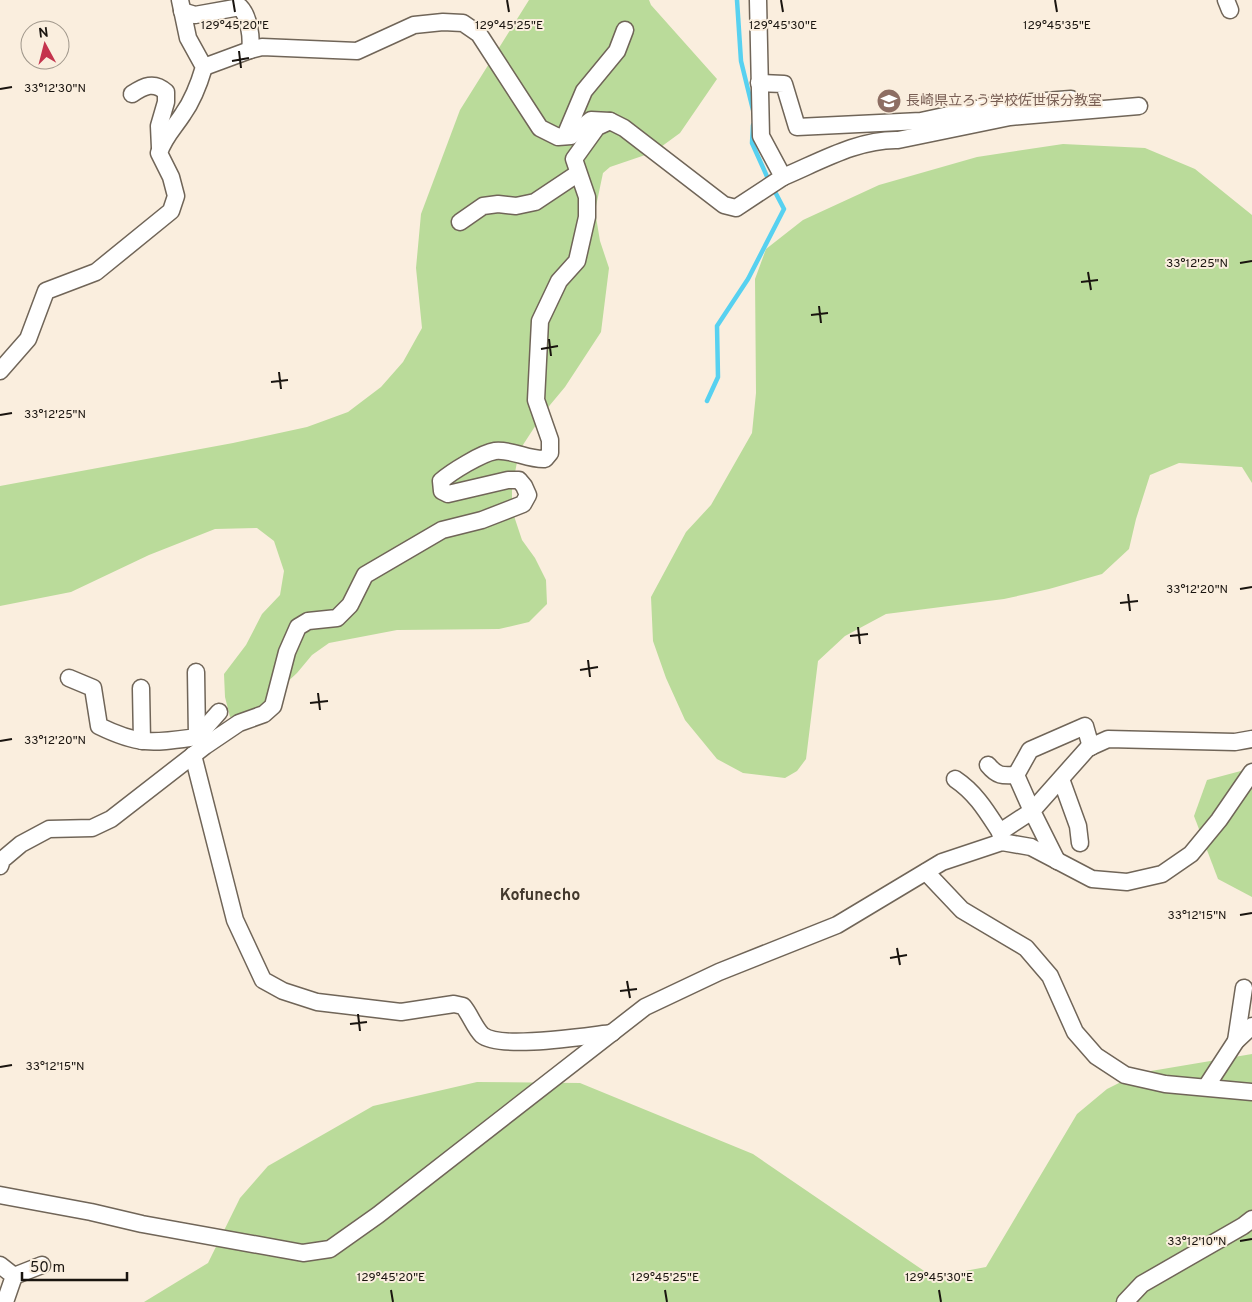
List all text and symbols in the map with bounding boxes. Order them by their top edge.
text: 129°45'20"E [201,18,269,34]
text: 129°45'25"E [475,18,543,34]
text: 129°45'30"E [749,18,817,34]
text: 129°45'35"E [1023,18,1091,34]
north arrow [20,20,70,70]
text: N [38,25,50,43]
text: 33°12'30"N [24,81,86,97]
school or university icon: 長崎県立ろう学校佐世保分教室 [876,88,902,114]
place label: 長崎県立ろう学校佐世保分教室 [906,93,1102,110]
text: 33°12'25"N [1166,256,1228,272]
text: 33°12'25"N [24,407,86,423]
text: 33°12'20"N [1166,582,1228,598]
text: 33°12'20"N [24,733,86,749]
district label: Kofunecho [500,886,580,906]
text: 33°12'15"N [1167,908,1227,924]
text: 33°12'15"N [25,1059,85,1075]
text: 33°12'10"N [1167,1234,1227,1250]
scale bar [22,1250,128,1282]
text: 50 m [30,1259,65,1278]
text: 129°45'20"E [357,1270,425,1286]
text: 129°45'25"E [631,1270,699,1286]
text: 129°45'30"E [905,1270,973,1286]

